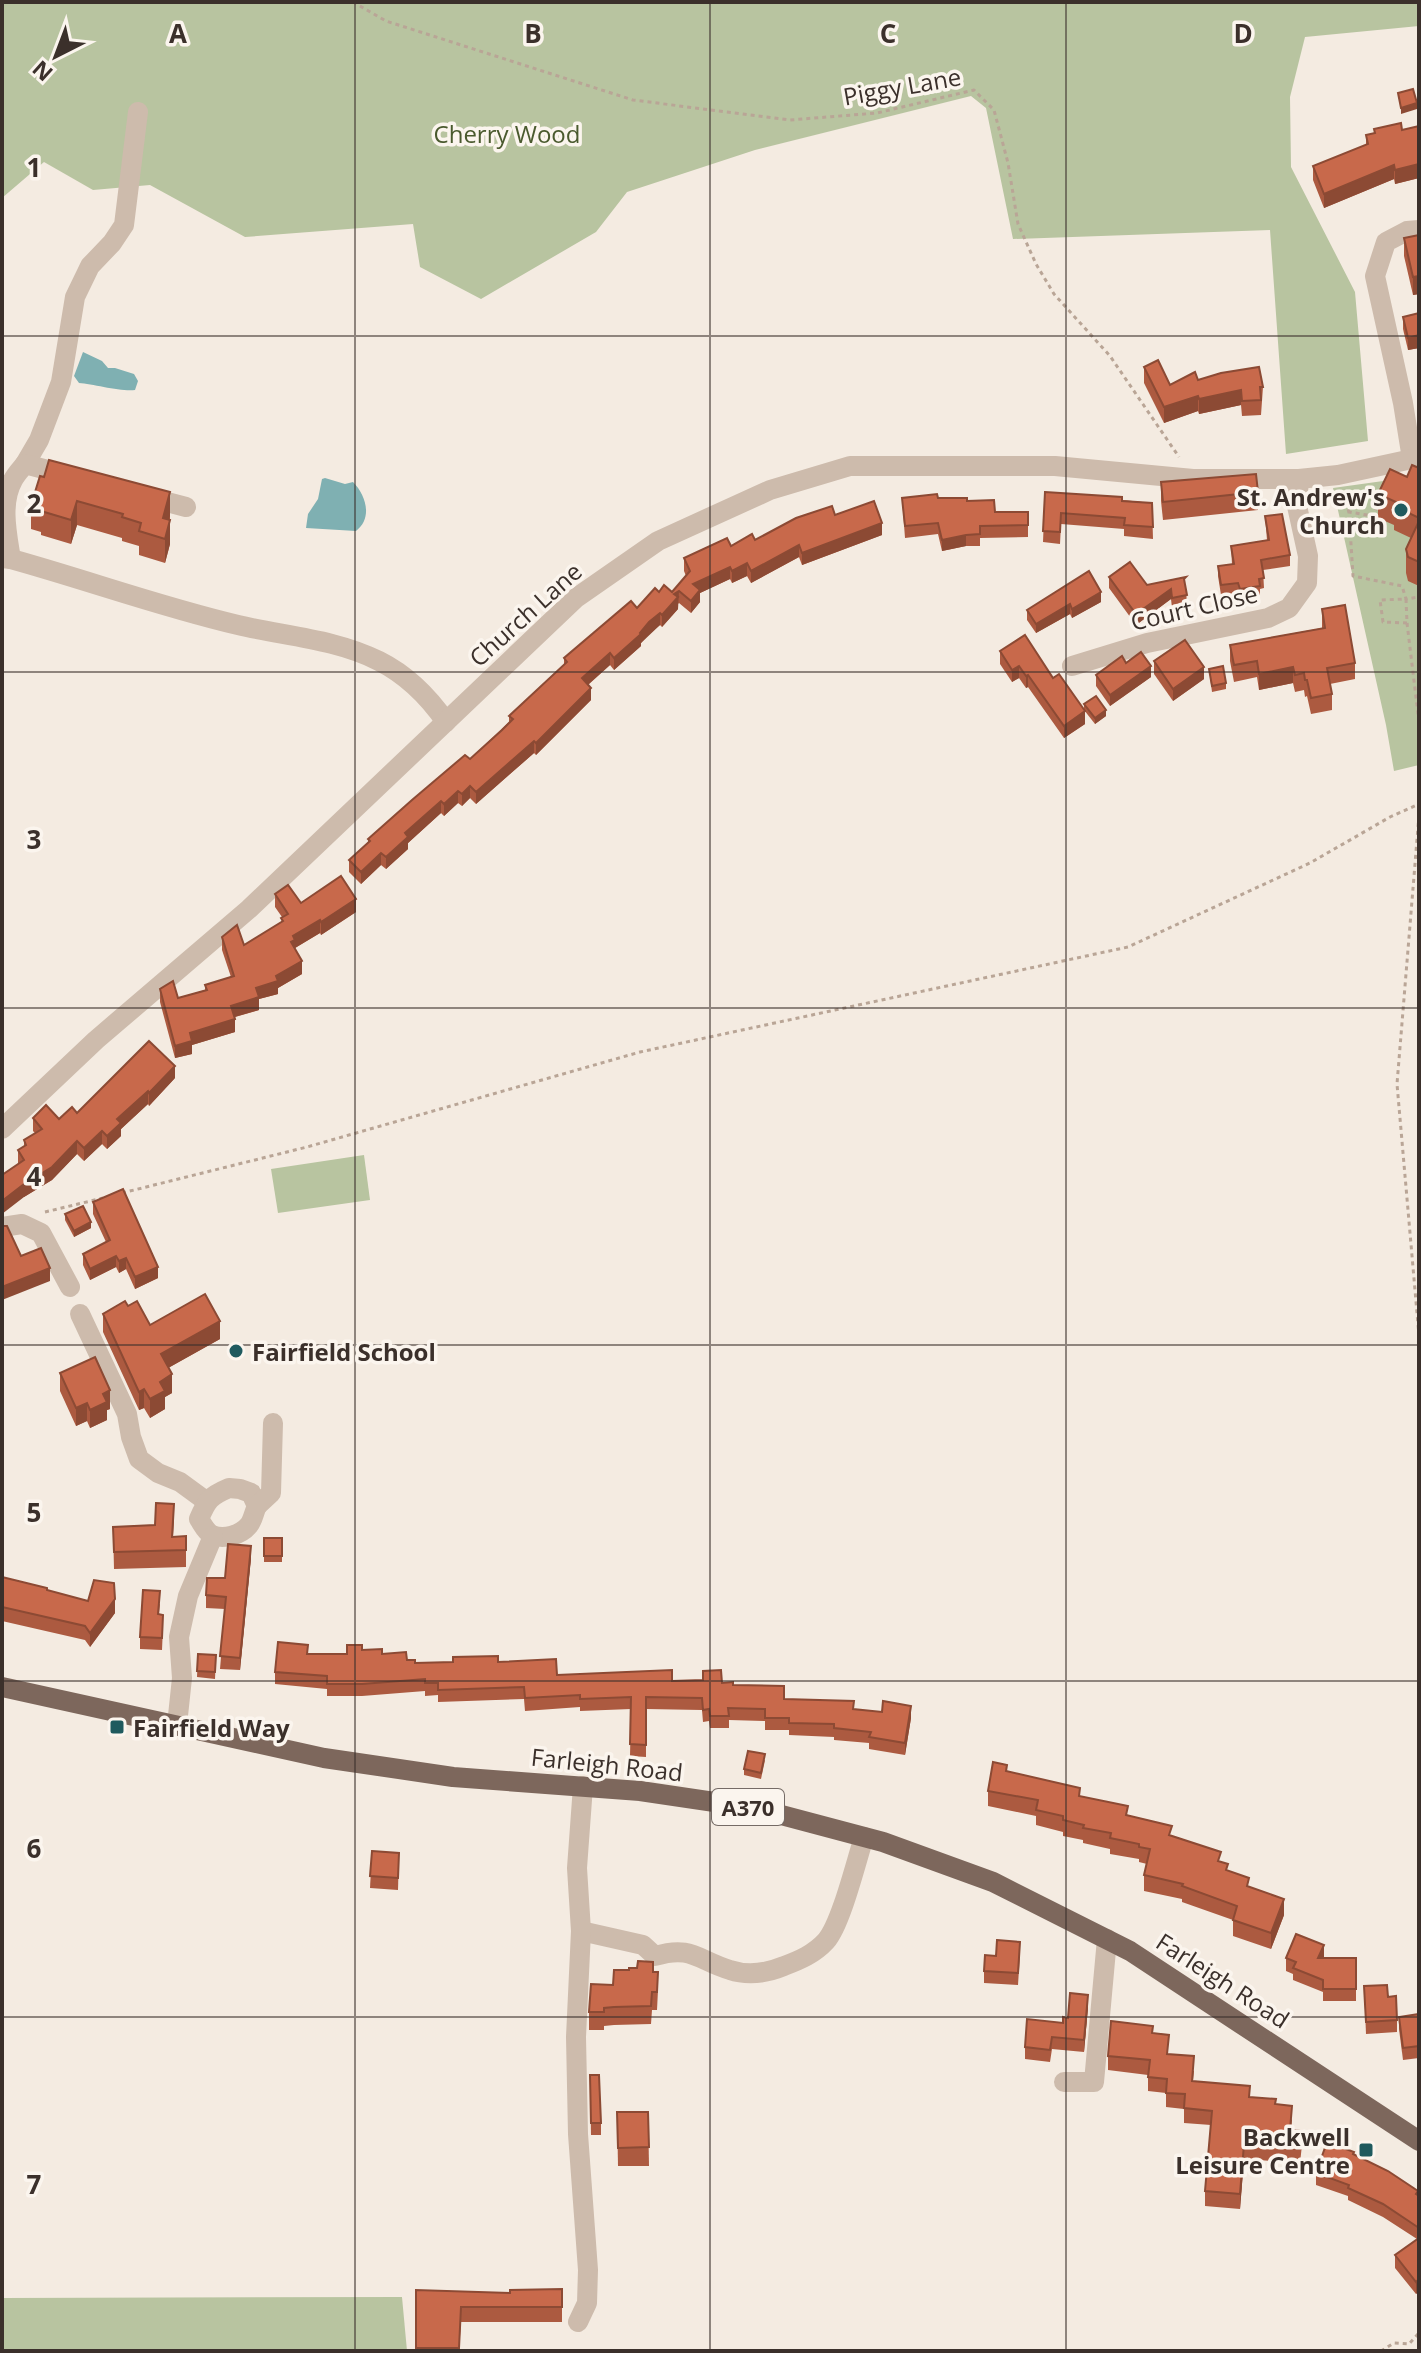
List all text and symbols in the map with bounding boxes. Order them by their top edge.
text: A [169,15,187,51]
text: B [524,15,542,51]
text: C [880,15,896,51]
text: D [1233,15,1253,51]
north arrow [16,16,96,96]
text: N [25,54,59,89]
street label: Piggy Lane [841,59,963,113]
park label: Cherry Wood [434,117,580,150]
text: 1 [27,149,41,185]
place label: St. Andrew's Church [1237,480,1385,541]
text: 2 [27,485,42,521]
marker: St. Andrew's Church [1392,501,1410,519]
street label: Church Lane [462,555,588,673]
street label: Court Close [1127,576,1261,638]
text: 3 [27,821,41,857]
text: 4 [27,1158,42,1194]
place label: Fairfield School [252,1335,436,1368]
marker: Fairfield School [227,1342,245,1360]
text: 5 [27,1494,41,1530]
place label: Fairfield Way [133,1711,290,1744]
marker: Fairfield Way [108,1718,126,1736]
street label: Farleigh Road [529,1740,685,1788]
road number: A370 [712,1789,784,1825]
text: 6 [27,1830,42,1866]
street label: Farleigh Road [1150,1925,1296,2035]
place label: Backwell Leisure Centre [1175,2120,1350,2181]
marker: Backwell Leisure Centre [1357,2141,1375,2159]
text: 7 [27,2166,42,2202]

